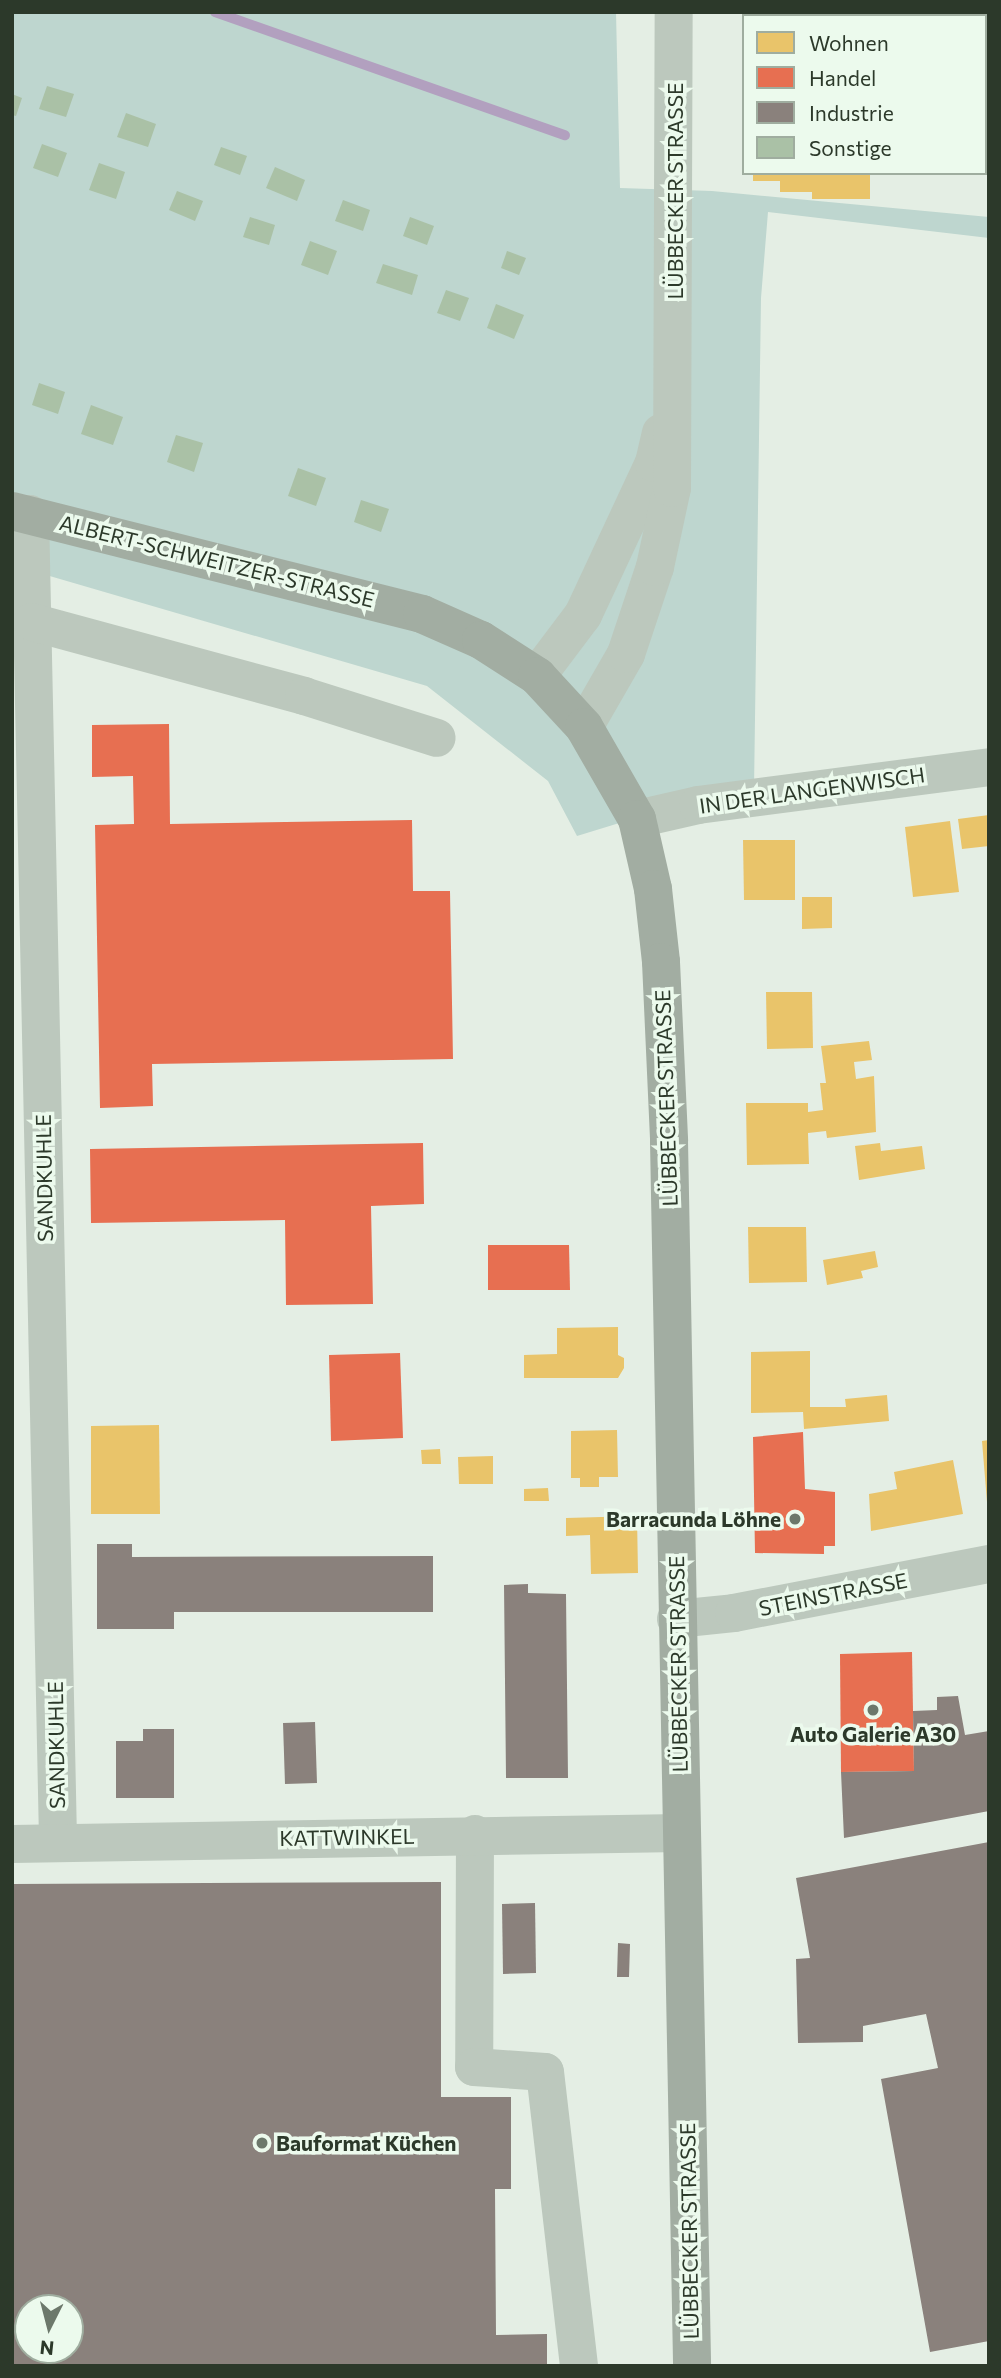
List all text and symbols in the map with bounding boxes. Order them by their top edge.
legend [742,14,987,175]
text: Wohnen [809,30,889,55]
text: Handel [809,65,876,90]
street label: LÜBBECKER STRASSE [662,83,688,299]
text: Industrie [809,100,894,125]
text: Sonstige [809,135,892,160]
street label: ALBERT-SCHWEITZER-STRASSE [57,510,377,612]
street label: IN DER LANGENWISCH [698,762,926,818]
street label: LÜBBECKER STRASSE [650,989,682,1207]
street label: SANDKUHLE [30,1114,58,1242]
place label: Barracunda Löhne [606,1506,781,1532]
marker: Barracunda Löhne [787,1511,803,1527]
street label: LÜBBECKER STRASSE [664,1555,692,1773]
street label: STEINSTRASSE [757,1567,909,1621]
street label: SANDKUHLE [42,1681,70,1809]
marker: Auto Galerie A30 [865,1702,881,1718]
place label: Auto Galerie A30 [790,1721,956,1747]
street label: KATTWINKEL [279,1823,415,1851]
street label: LÜBBECKER STRASSE [675,2122,703,2340]
place label: Bauformat Küchen [276,2130,456,2156]
marker: Bauformat Küchen [254,2135,270,2151]
north arrow [14,2294,84,2364]
text: N [39,2336,55,2361]

